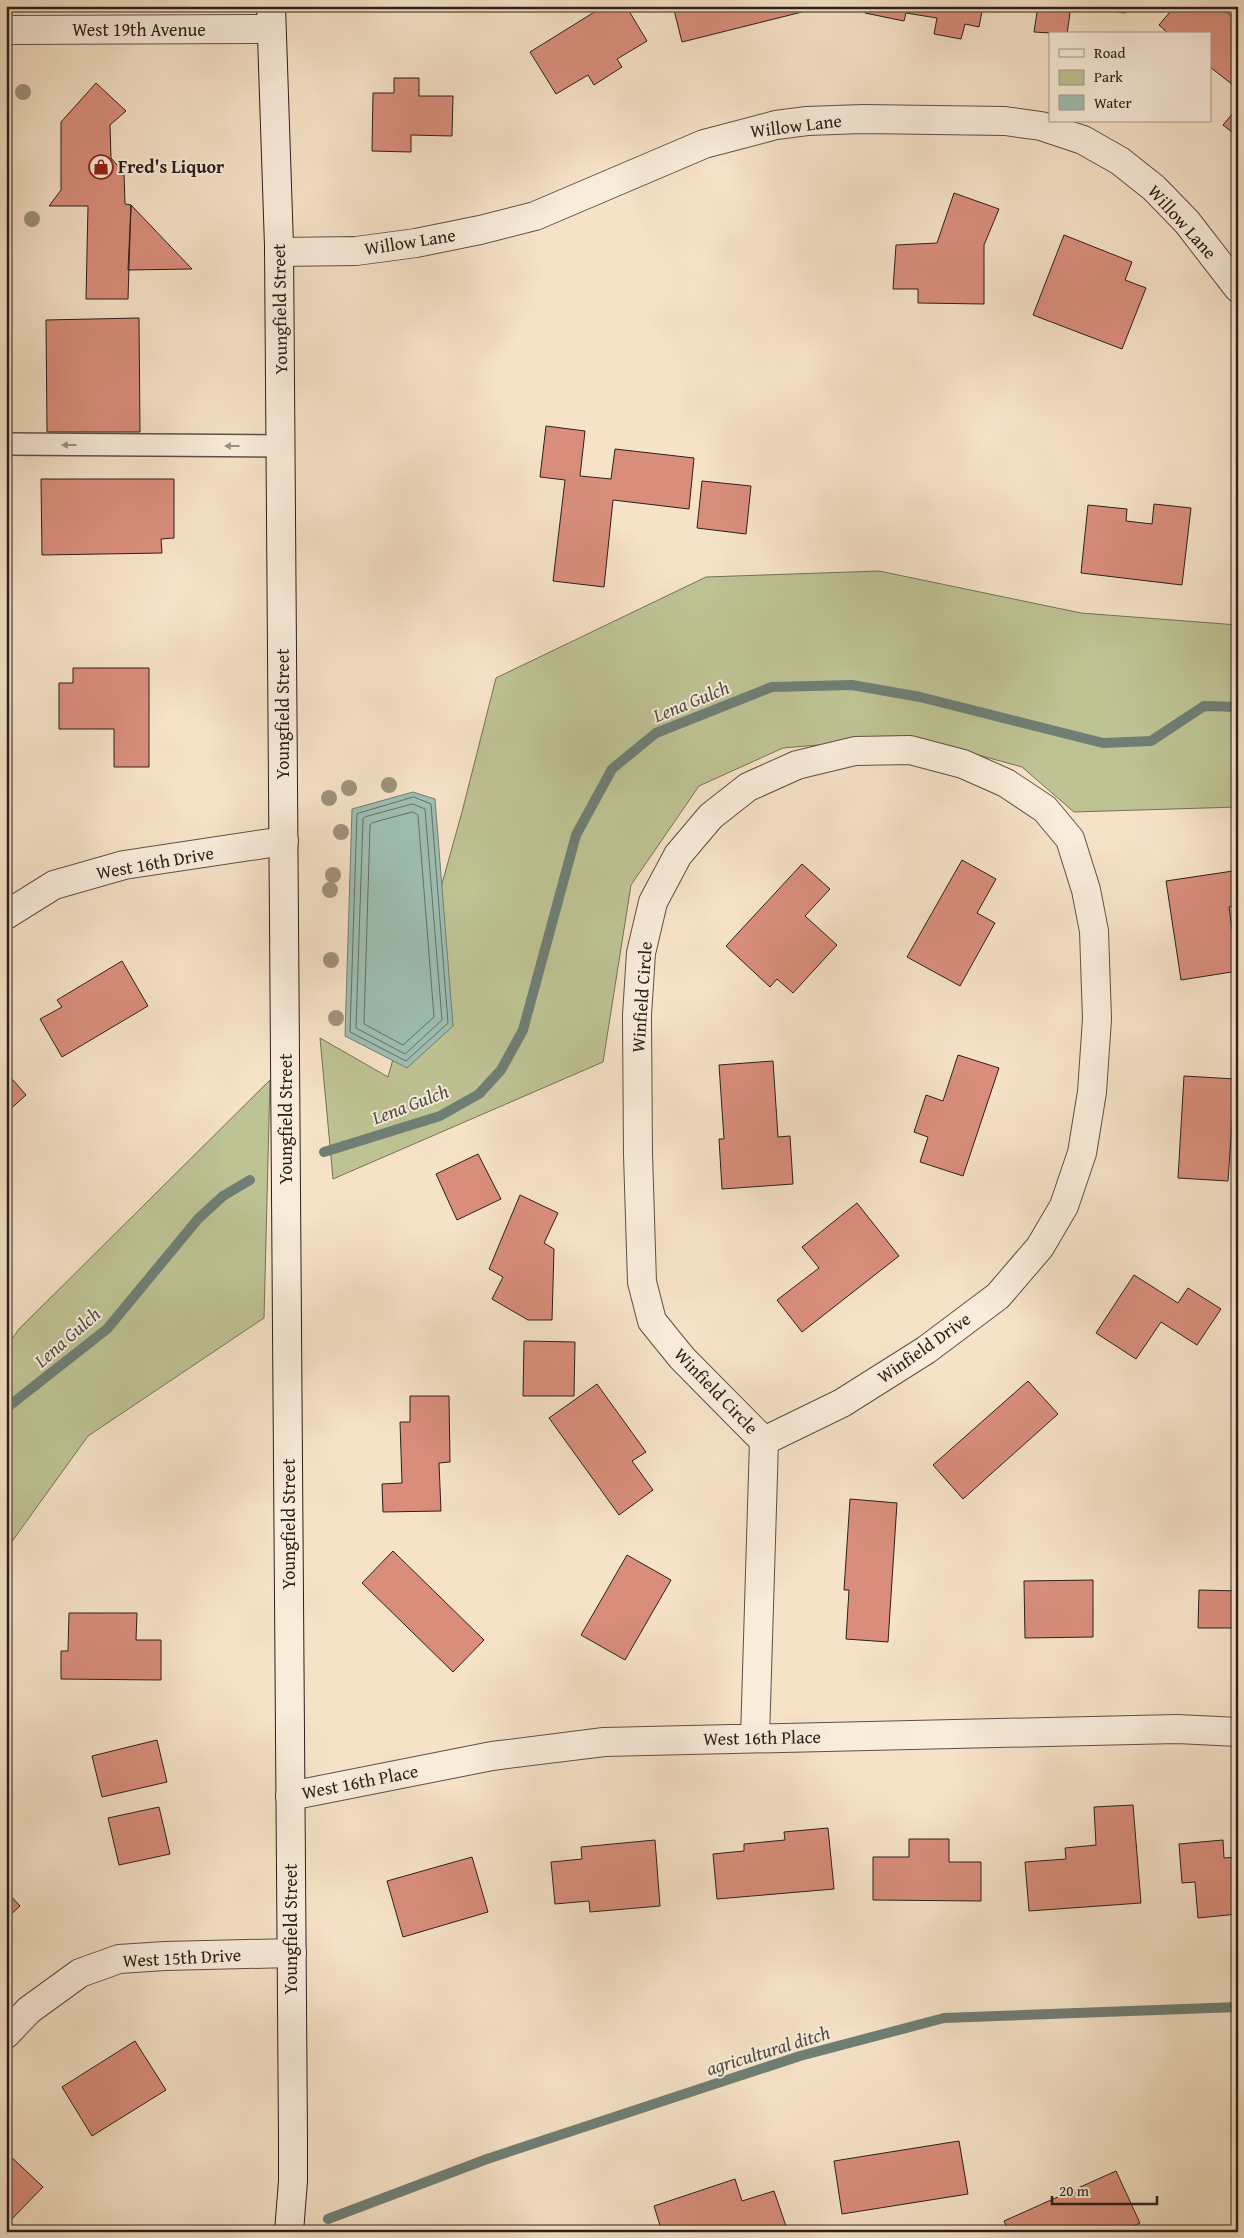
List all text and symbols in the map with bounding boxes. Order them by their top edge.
street label: West 19th Avenue [72,16,206,43]
legend [1049,32,1212,122]
text: Road [1094,42,1125,63]
text: Park [1094,66,1123,87]
text: Water [1094,92,1132,113]
street label: Willow Lane [749,107,843,145]
place label: Fred's Liquor [118,153,225,180]
shop icon: Fred's Liquor [88,154,114,180]
street label: Willow Lane [1142,178,1223,265]
street label: Willow Lane [362,221,457,262]
street label: Youngfield Street [265,243,294,375]
one-way arrow [61,441,77,449]
one-way arrow [224,442,240,450]
street label: Youngfield Street [269,648,296,780]
water label: Lena Gulch [648,673,734,729]
street label: West 16th Drive [94,839,216,886]
street label: Winfield Circle [624,940,659,1054]
street label: Youngfield Street [272,1053,299,1185]
water label: Lena Gulch [367,1076,453,1132]
water label: Lena Gulch [27,1300,107,1374]
street label: Winfield Drive [871,1305,976,1390]
street label: Winfield Circle [668,1341,765,1440]
street label: Youngfield Street [275,1458,302,1590]
street label: West 16th Place [703,1723,821,1752]
street label: West 16th Place [299,1757,420,1806]
street label: Youngfield Street [277,1863,304,1995]
street label: West 15th Drive [122,1941,242,1974]
water label: agricultural ditch [703,2018,834,2082]
scale bar [1052,2173,1156,2205]
text: 20 m [1059,2180,1090,2201]

